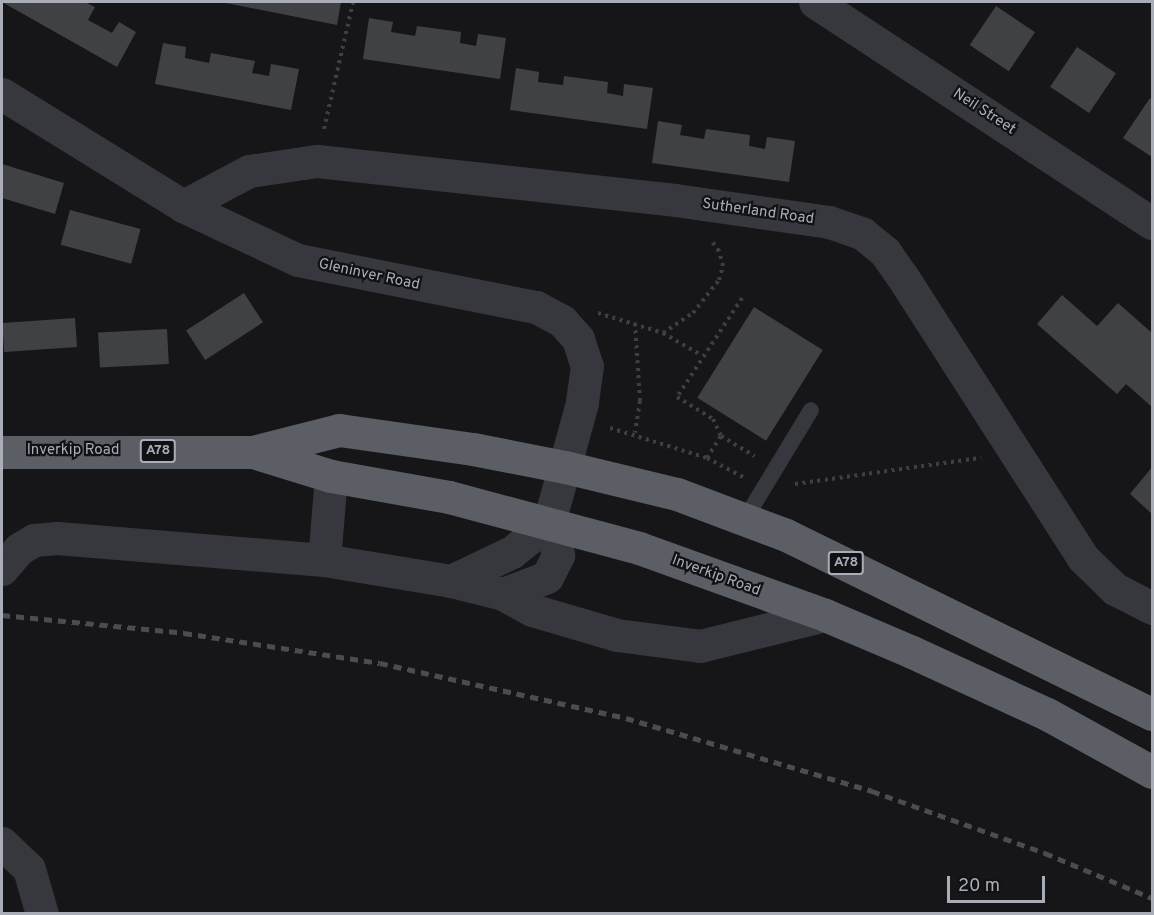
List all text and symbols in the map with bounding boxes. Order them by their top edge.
street label: Neil Street [949,85,1019,139]
street label: Sutherland Road [701,195,815,229]
street label: Gleninver Road [317,255,421,295]
road number: A78 [138,440,178,462]
street label: Inverkip Road [27,442,119,460]
street label: Inverkip Road [669,552,763,600]
road number: A78 [826,552,866,574]
scale bar [950,864,1048,902]
text: 20 m [958,875,1000,898]

